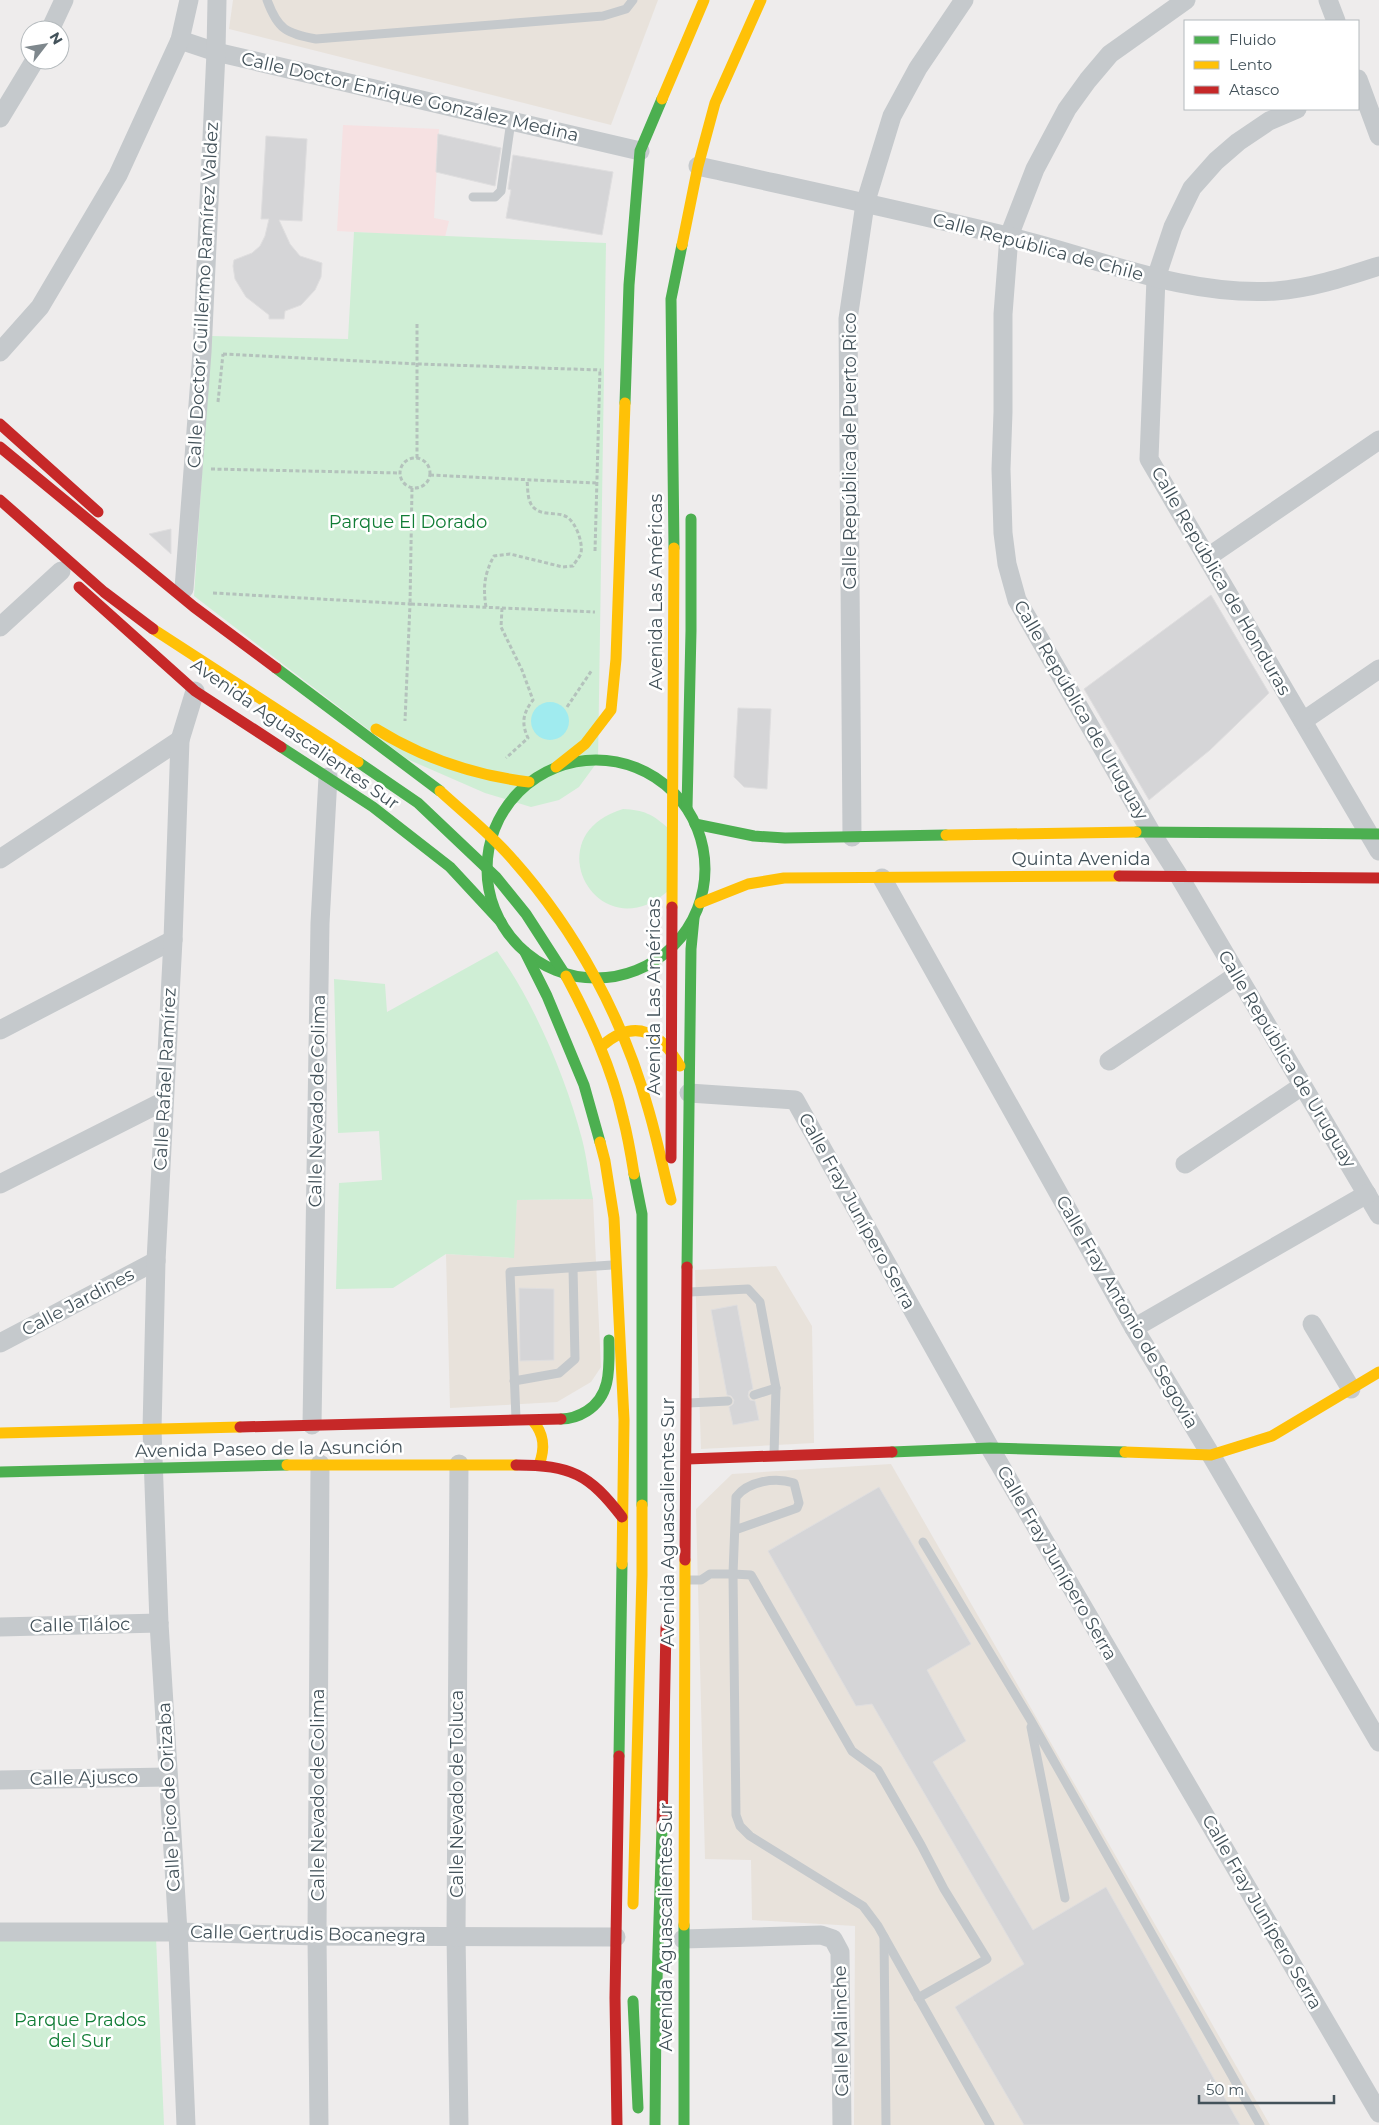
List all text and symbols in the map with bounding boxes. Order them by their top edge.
north arrow [20,20,70,70]
legend [1184,20,1359,110]
text: N [46,29,67,48]
text: Fluido [1229,30,1276,49]
street label: Calle Doctor Enrique González Medina [239,47,581,147]
text: Lento [1229,55,1272,74]
text: Atasco [1229,80,1279,99]
street label: Calle Doctor Guillermo Ramírez Valdez [183,121,223,469]
street label: Calle República de Chile [930,208,1146,286]
street label: Calle República de Puerto Rico [839,312,861,590]
street label: Calle República de Honduras [1146,463,1296,699]
street label: Avenida Las Américas [645,494,667,690]
park label: Parque El Dorado [329,511,487,533]
street label: Calle República de Uruguay [1009,596,1153,824]
street label: Avenida Aguascalientes Sur [187,654,403,814]
street label: Quinta Avenida [1011,848,1151,870]
street label: Avenida Las Américas [643,899,665,1095]
street label: Calle República de Uruguay [1213,946,1361,1172]
street label: Calle Rafael Ramírez [149,987,181,1171]
street label: Calle Nevado de Colima [304,994,330,1208]
street label: Calle Fray Junípero Serra [794,1109,920,1313]
street label: Calle Fray Antonio de Segovia [1051,1191,1203,1433]
street label: Calle Jardines [18,1263,138,1341]
street label: Avenida Aguascalientes Sur [657,1397,679,1647]
street label: Avenida Paseo de la Asunción [135,1436,403,1462]
street label: Calle Fray Junípero Serra [992,1462,1122,1664]
street label: Calle Tláloc [30,1613,130,1637]
street label: Calle Nevado de Colima [307,1689,329,1901]
street label: Calle Nevado de Toluca [446,1690,468,1898]
street label: Calle Pico de Orizaba [153,1702,185,1892]
street label: Calle Ajusco [30,1766,138,1790]
street label: Avenida Aguascalientes Sur [655,1802,677,2052]
street label: Calle Fray Junípero Serra [1197,1811,1327,2013]
street label: Calle Gertrudis Bocanegra [190,1921,426,1947]
street label: Calle Malinche [829,1965,853,2097]
park label: Parque Prados del Sur [14,2009,146,2052]
scale bar [1199,2072,1334,2104]
text: 50 m [1206,2080,1244,2099]

